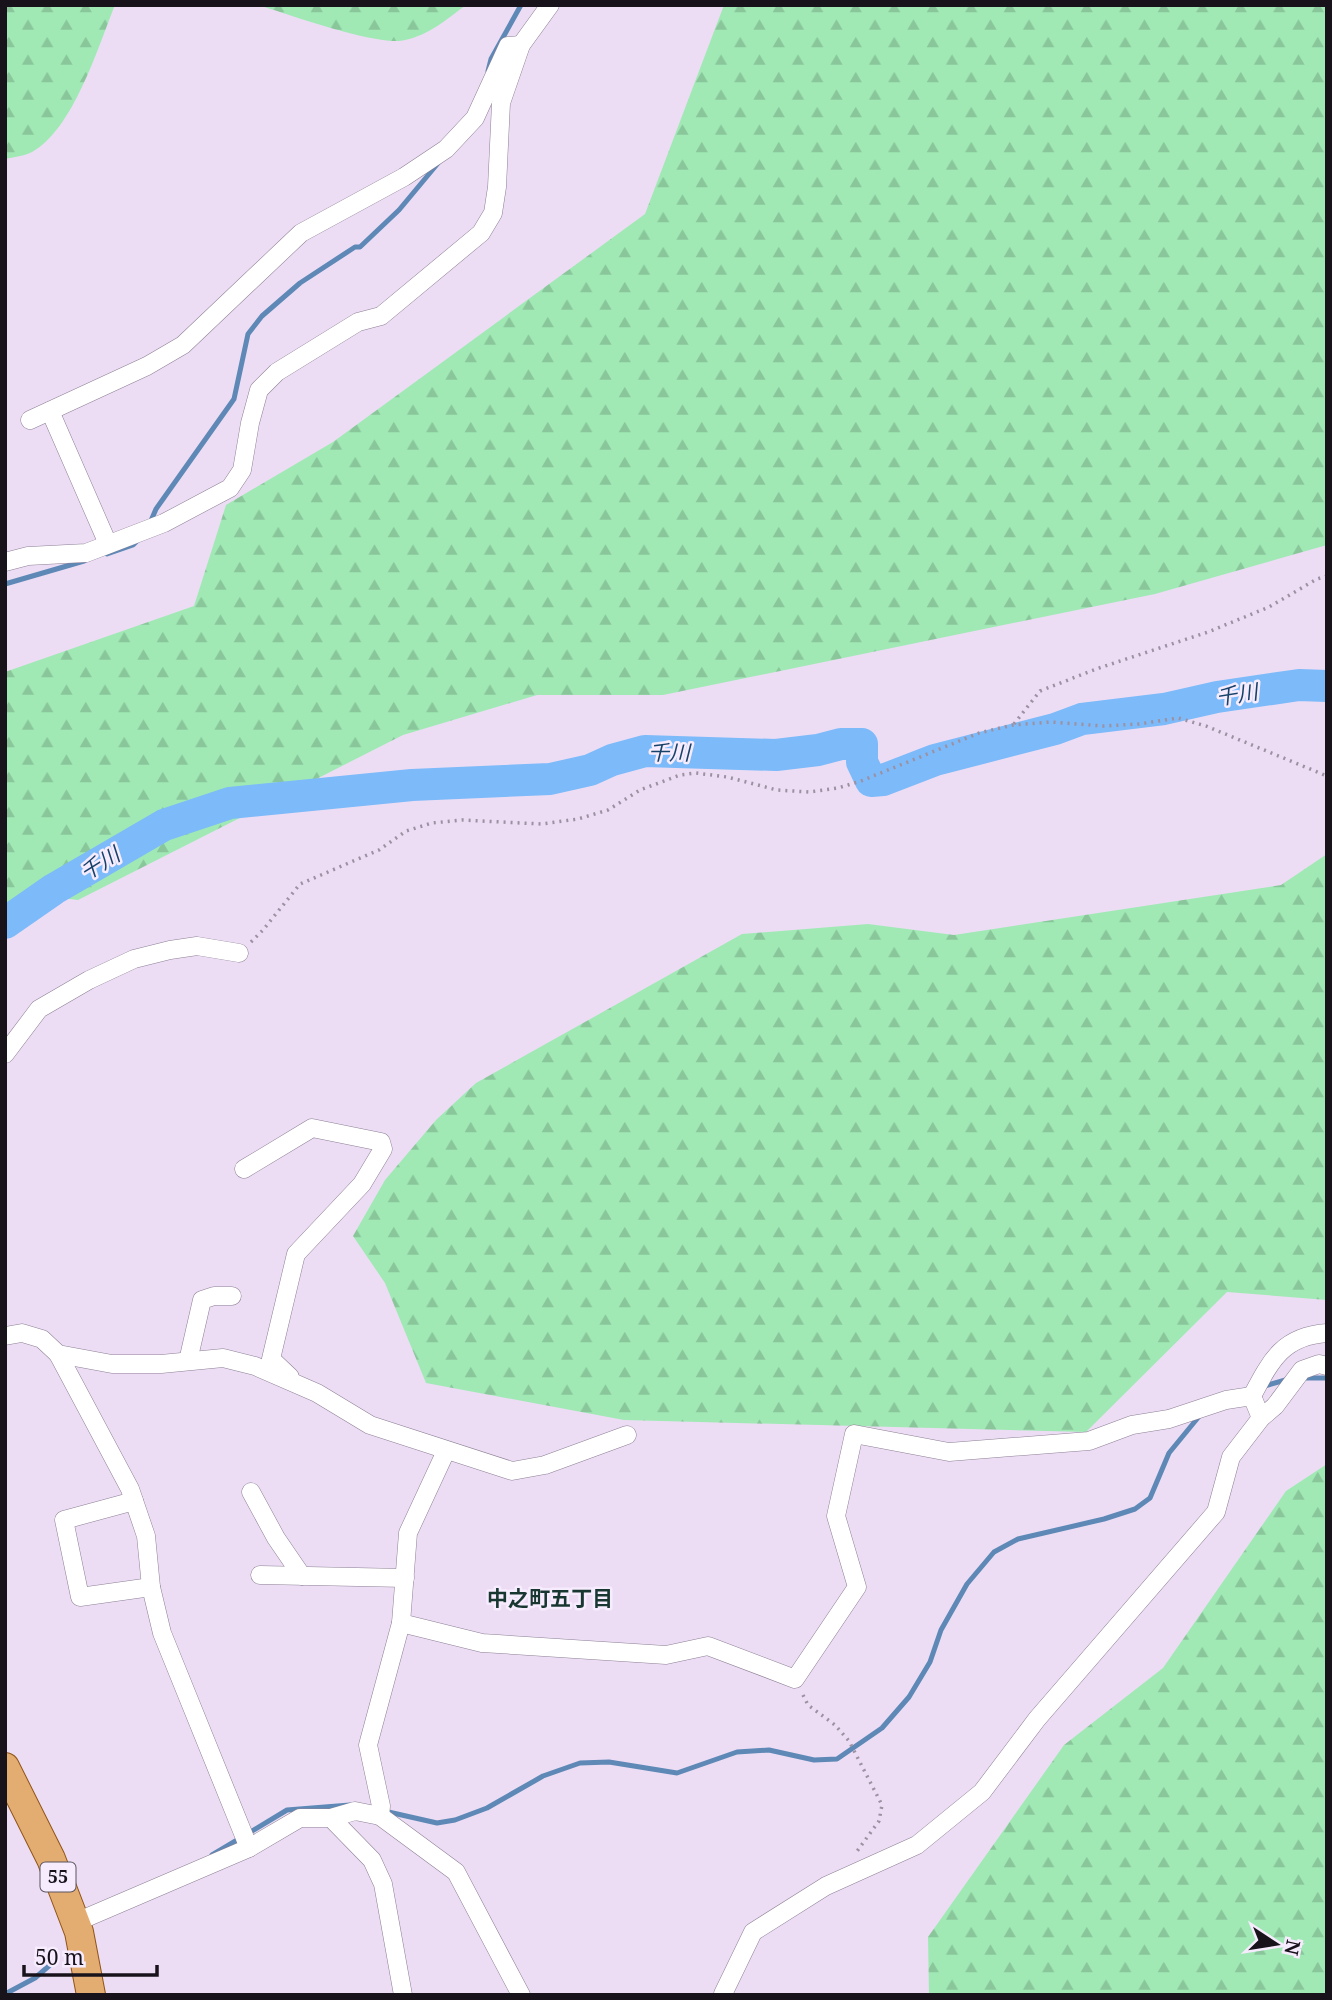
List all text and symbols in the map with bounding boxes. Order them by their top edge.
water label: 千川 [1214,677,1262,711]
water label: 千川 [648,738,692,766]
water label: 千川 [74,839,126,886]
district label: 中之町五丁目 [487,1584,613,1612]
road number: 55 [41,1863,76,1892]
north arrow [1241,1909,1311,1979]
scale bar [24,1934,158,1978]
text: N [1278,1938,1307,1958]
text: 50 m [35,1943,84,1971]

